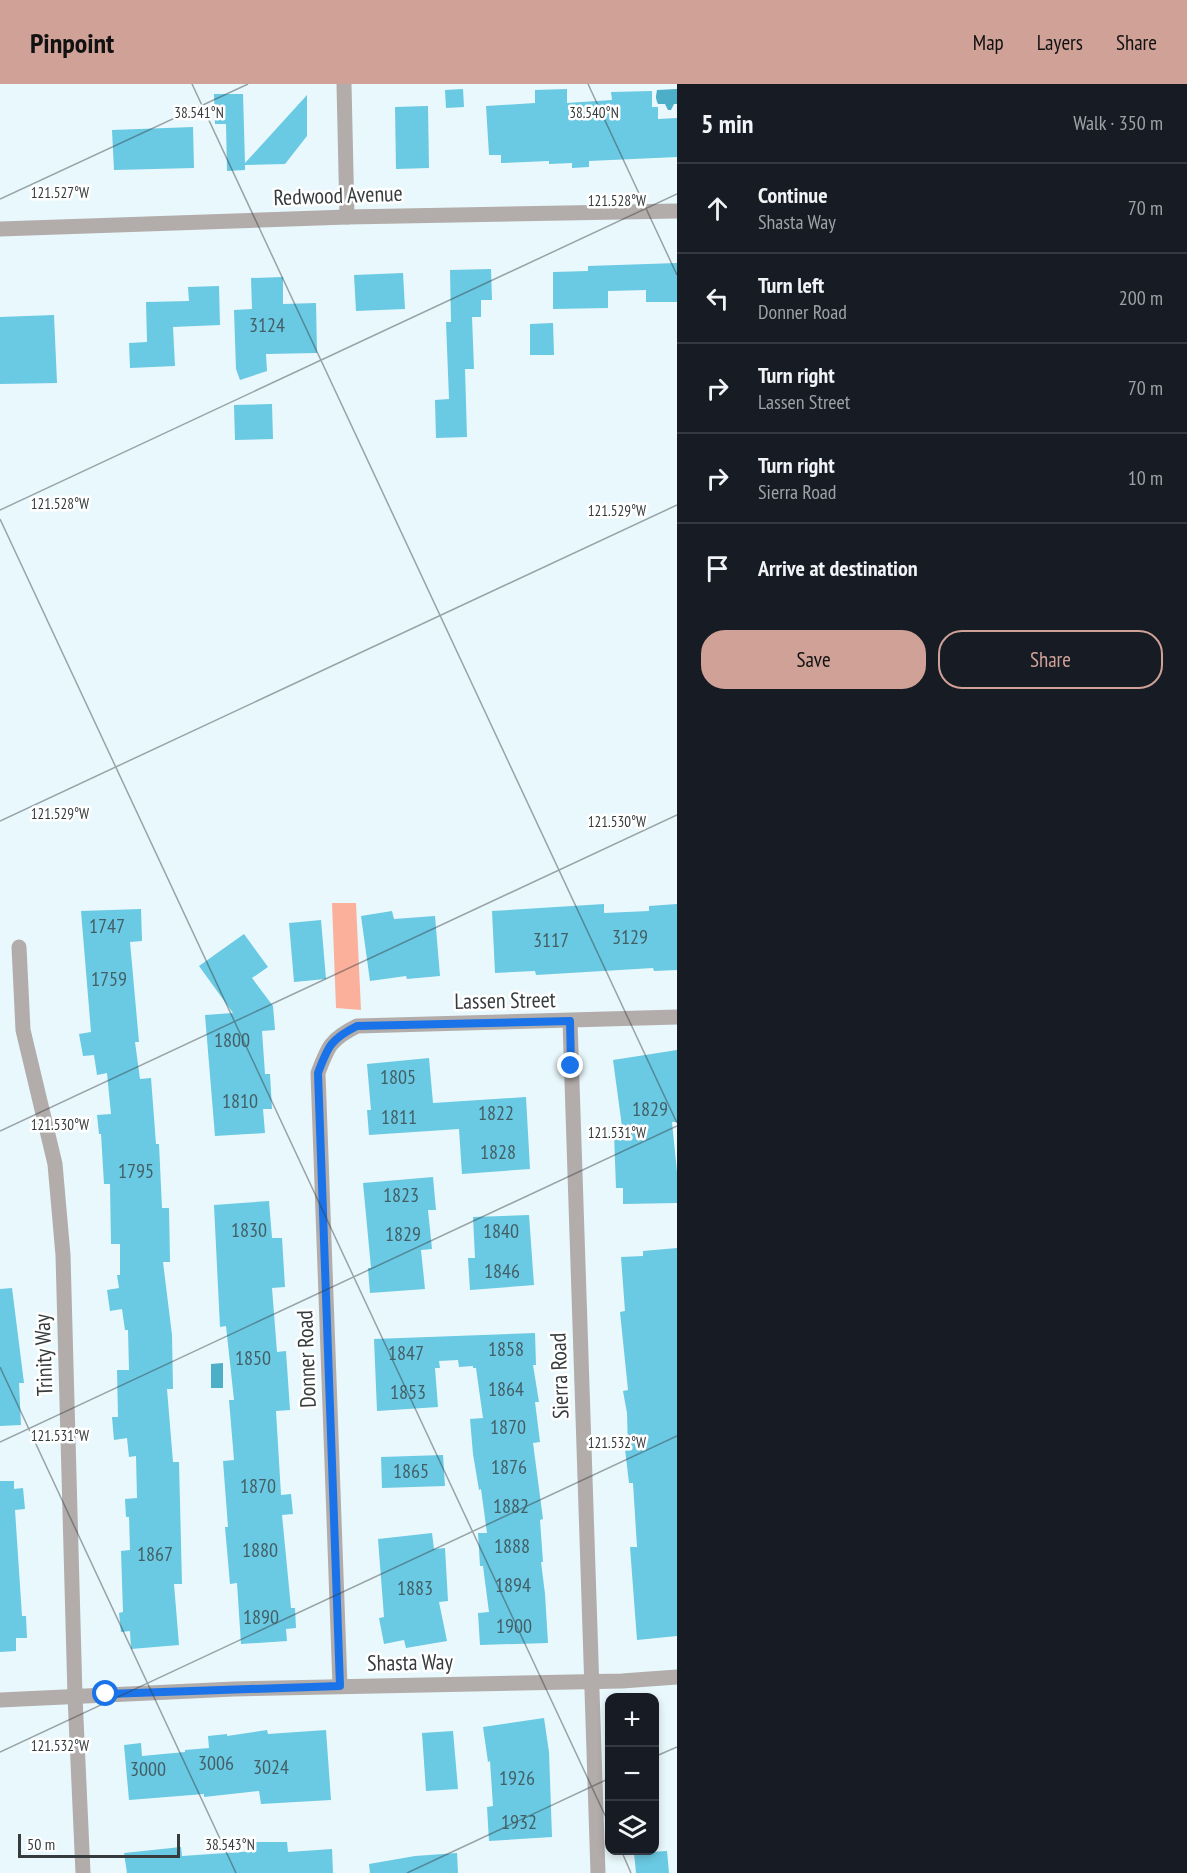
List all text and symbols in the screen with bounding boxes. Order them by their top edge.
text: Pinpoint [30,24,114,61]
text: Map [973,29,1004,56]
text: Layers [1037,29,1083,56]
text: Share [1116,29,1157,56]
text: 38.541°N [174,103,224,122]
text: 38.540°N [569,103,619,122]
text: 5 min [701,107,754,140]
text: Walk · 350 m [1073,110,1163,136]
street label: Redwood Avenue [273,179,403,211]
text: Continue [758,181,828,209]
text: 121.527°W [31,183,89,202]
text: 121.528°W [588,191,646,210]
icon: ahead [701,192,734,225]
text: 70 m [1128,195,1163,221]
text: Shasta Way [758,209,836,235]
text: Turn left [758,271,824,299]
icon: left [701,282,734,315]
text: 200 m [1119,285,1163,311]
text: Donner Road [758,299,847,325]
house number: 3124 [249,312,285,338]
text: Turn right [758,361,835,389]
icon: right [701,372,734,405]
text: 70 m [1128,375,1163,401]
text: Lassen Street [758,389,850,415]
text: Turn right [758,451,835,479]
icon: right [701,462,734,495]
text: 10 m [1128,465,1163,491]
text: Sierra Road [758,479,836,505]
text: 121.528°W [31,494,89,513]
text: 121.529°W [588,501,646,520]
icon: arrive [701,552,734,585]
text: Arrive at destination [758,554,918,582]
button: Save [701,630,926,689]
button: Share [938,630,1163,689]
text: 121.529°W [31,804,89,823]
text: 121.530°W [588,812,646,831]
house number: 1747 [89,913,125,939]
house number: 3129 [612,924,648,950]
house number: 3117 [533,927,569,953]
house number: 1759 [91,966,127,992]
street label: Lassen Street [454,985,556,1015]
house number: 1800 [214,1027,250,1053]
route end [557,1052,583,1078]
house number: 1805 [380,1064,416,1090]
house number: 1810 [222,1088,258,1114]
house number: 1829 [632,1096,668,1122]
house number: 1822 [478,1100,514,1126]
house number: 1811 [381,1104,417,1130]
text: 121.530°W [31,1115,89,1134]
text: 121.531°W [588,1123,646,1142]
house number: 1828 [480,1139,516,1165]
house number: 1795 [118,1158,154,1184]
house number: 1823 [383,1182,419,1208]
house number: 1830 [231,1217,267,1243]
house number: 1840 [483,1218,519,1244]
house number: 1829 [385,1221,421,1247]
house number: 1846 [484,1258,520,1284]
street label: Donner Road [290,1310,322,1408]
street label: Trinity Way [28,1313,58,1397]
street label: Sierra Road [544,1332,574,1420]
house number: 1858 [488,1336,524,1362]
house number: 1847 [388,1340,424,1366]
house number: 1850 [235,1345,271,1371]
house number: 1864 [488,1376,524,1402]
house number: 1853 [390,1379,426,1405]
house number: 1870 [490,1414,526,1440]
text: 121.531°W [31,1426,89,1445]
text: 121.532°W [588,1433,646,1452]
house number: 1876 [491,1454,527,1480]
house number: 1865 [393,1458,429,1484]
house number: 1870 [240,1473,276,1499]
house number: 1882 [493,1493,529,1519]
house number: 1888 [494,1533,530,1559]
house number: 1880 [242,1537,278,1563]
house number: 1867 [137,1541,173,1567]
house number: 1894 [495,1572,531,1598]
house number: 1883 [397,1575,433,1601]
house number: 1890 [243,1604,279,1630]
house number: 1900 [496,1613,532,1639]
street label: Shasta Way [367,1647,454,1677]
route start [92,1680,118,1706]
map controls [605,1693,659,1855]
button: + [605,1693,659,1747]
text: 121.532°W [31,1736,89,1755]
button: − [605,1747,659,1801]
house number: 3006 [198,1750,234,1776]
house number: 3024 [253,1754,289,1780]
house number: 3000 [130,1756,166,1782]
house number: 1926 [499,1765,535,1791]
button: layers [605,1801,659,1855]
house number: 1932 [501,1809,537,1835]
scale bar [18,1831,180,1858]
text: 50 m [27,1834,55,1854]
text: 38.543°N [205,1835,255,1854]

